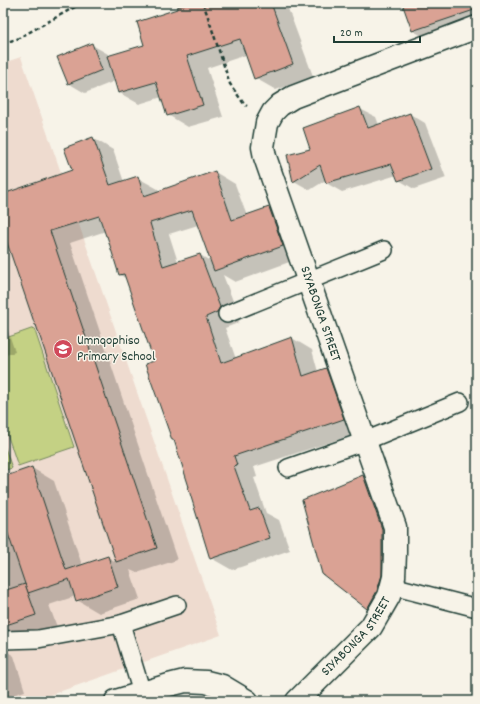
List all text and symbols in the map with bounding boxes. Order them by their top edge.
scale bar [334,18,420,44]
text: 20 m [340,25,363,42]
street label: SIYABONGA STREET [294,264,346,365]
place label: Umnqophiso Primary School [77,331,156,367]
school or university icon: Umnqophiso Primary School [52,338,74,360]
street label: SIYABONGA STREET [317,593,397,681]

